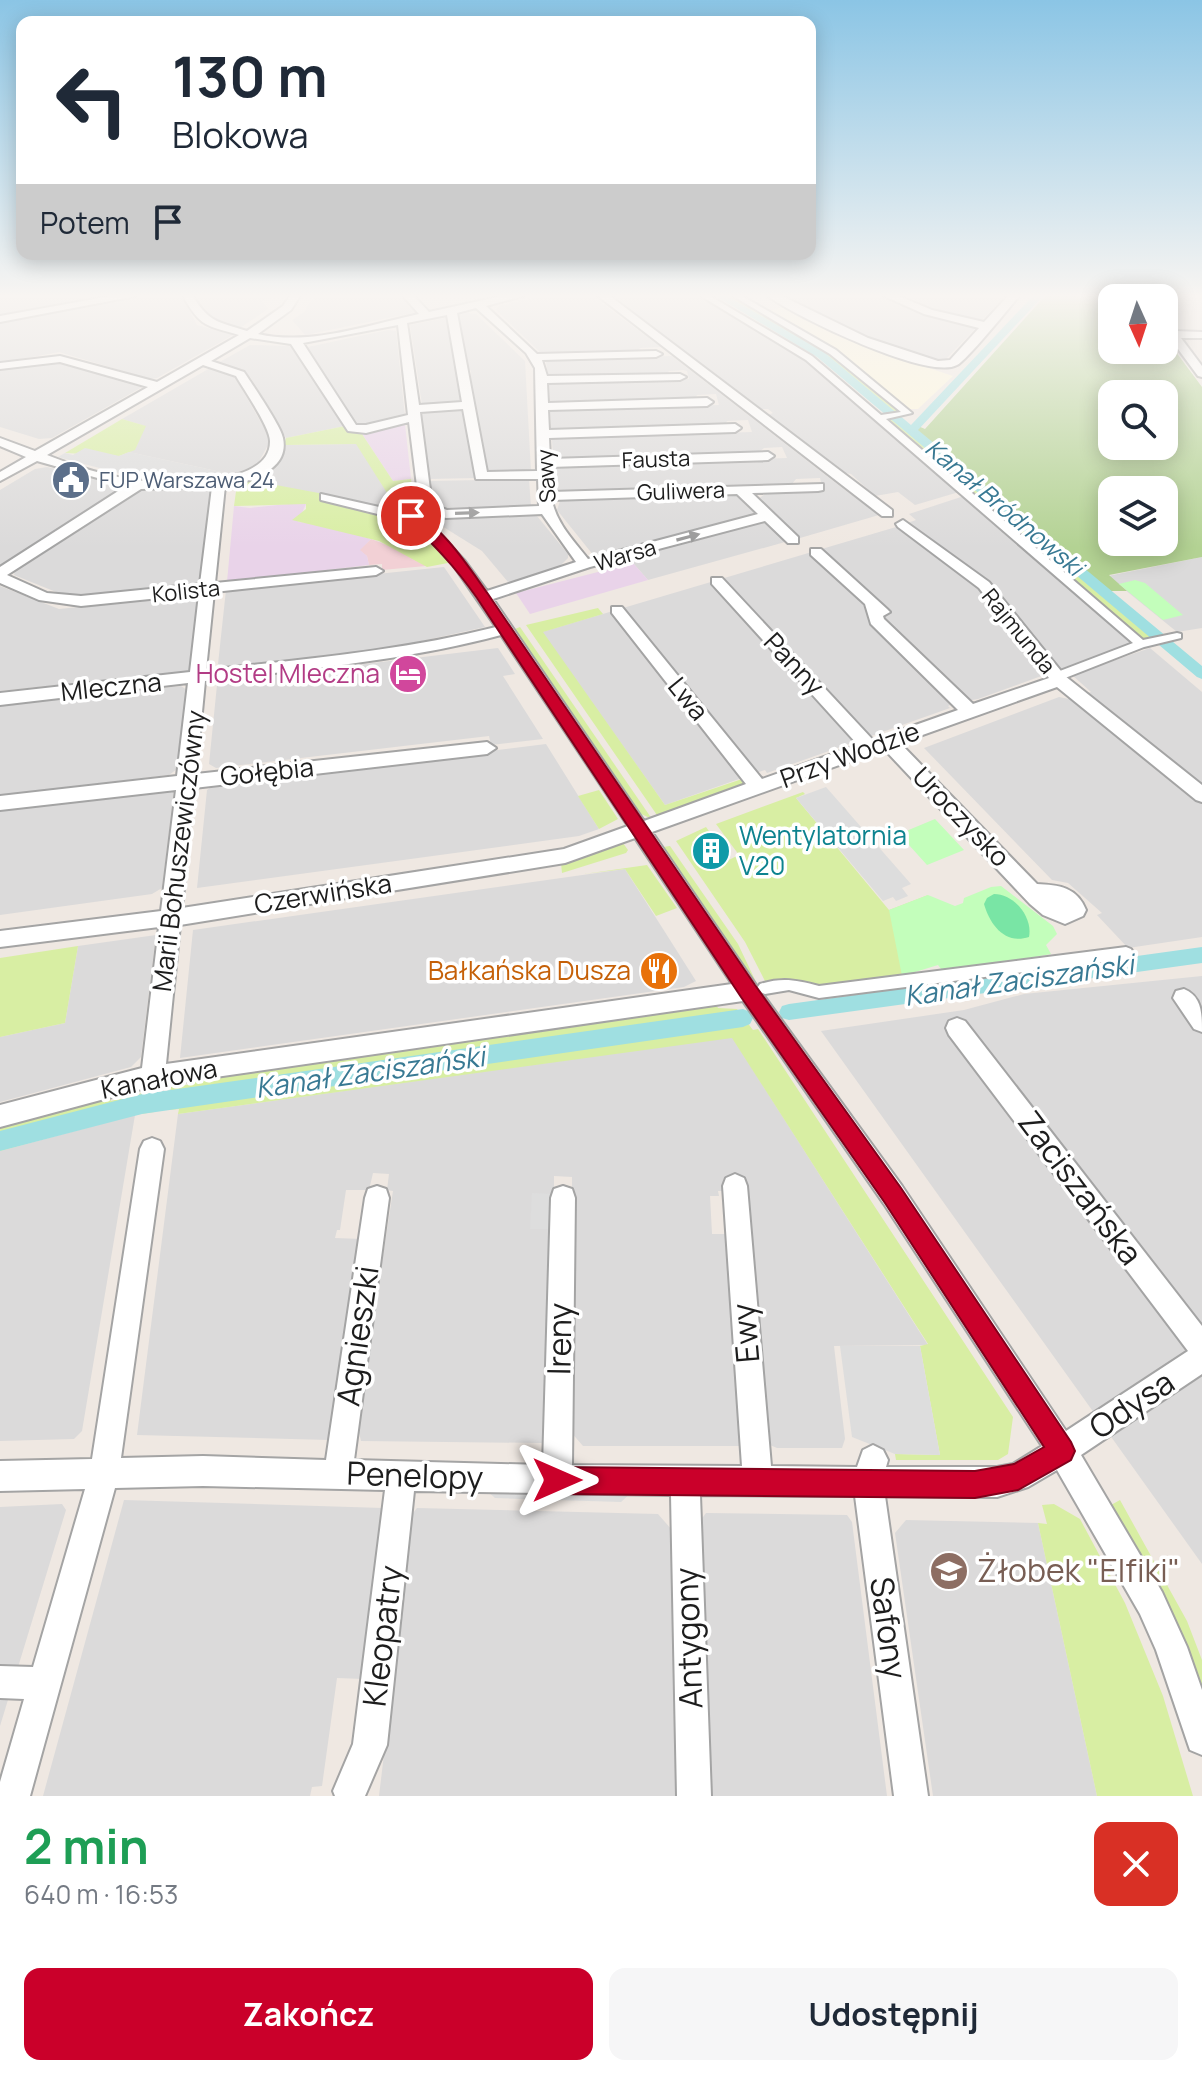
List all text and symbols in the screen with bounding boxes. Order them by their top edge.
text: 130 m [172,37,328,114]
icon: left [40,48,144,152]
text: Blokowa [172,110,308,159]
icon: arrive [146,200,190,244]
text: Potem [40,202,130,243]
north arrow [1098,284,1178,364]
map controls [1098,284,1178,556]
button: search [1098,380,1178,460]
water label: Kanał Bródnowski [919,431,1093,585]
street label: Fausta [621,443,691,475]
street label: Sawy [529,448,563,504]
public building icon: FUP Warszawa 24 [50,459,92,501]
place label: FUP Warszawa 24 [99,465,275,495]
street label: Guliwera [637,474,725,508]
button: layers [1098,476,1178,556]
pin [377,482,445,550]
icon: arrive [389,494,433,538]
one-way arrow [455,507,480,520]
one-way arrow [675,531,700,543]
street label: Warsa [591,532,659,578]
street label: Kolista [151,573,221,609]
street label: Rajmunda [975,582,1063,680]
street label: Panny [756,624,833,703]
hotel icon: Hostel Mleczna [387,653,429,695]
place label: Hostel Mleczna [196,655,380,691]
street label: Mleczna [59,663,163,709]
street label: Lwa [660,669,717,728]
street label: Marii Bohuszewiczówny [143,708,213,993]
street label: Przy Wodzie [775,712,924,796]
street label: Gołębia [218,748,316,794]
street label: Uroczysko [905,759,1018,874]
place label: Wentylatornia V20 [739,817,907,883]
building icon: Wentylatornia V20 [690,830,732,872]
street label: Czerwińska [252,864,394,922]
water label: Kanał Zaciszański [902,944,1139,1014]
restaurant icon: Bałkańska Dusza [638,950,680,992]
place label: Bałkańska Dusza [428,952,631,988]
water label: Kanał Zaciszański [253,1036,490,1106]
street label: Kanałowa [98,1049,220,1107]
street label: Zaciszańska [1008,1101,1153,1273]
street label: Agnieszki [325,1263,389,1409]
street label: Ewy [720,1301,770,1365]
street label: Ireny [536,1302,582,1375]
street label: Odysa [1080,1360,1183,1449]
position arrow [515,1438,599,1522]
street label: Penelopy [346,1451,484,1499]
place label: Żłobek "Elfiki" [977,1548,1180,1592]
school or university icon: Żłobek "Elfiki" [928,1550,970,1592]
street label: Kleopatry [352,1563,413,1709]
street label: Antygony [664,1567,712,1709]
street label: Safony [860,1574,918,1682]
text: 2 min [24,1813,149,1878]
button: close [1094,1822,1178,1906]
text: 640 m · 16:53 [24,1876,178,1912]
button: Zakończ [24,1968,593,2060]
button: Udostępnij [609,1968,1178,2060]

